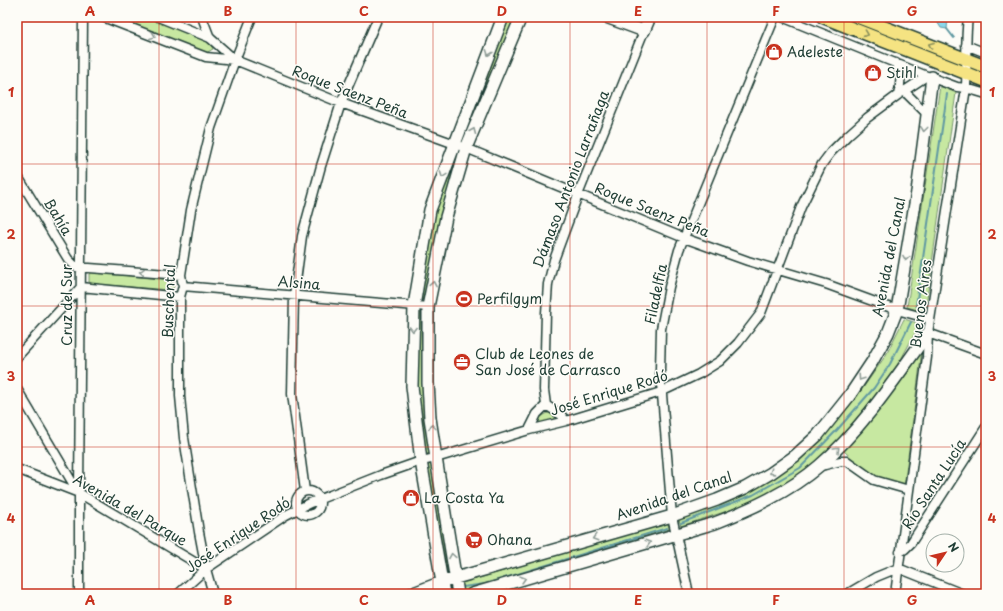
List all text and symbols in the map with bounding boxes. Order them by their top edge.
text: A [85,1,95,20]
text: B [224,1,233,20]
text: C [359,1,369,20]
text: D [497,1,507,20]
text: E [634,1,642,20]
text: F [772,1,780,20]
text: G [907,1,917,20]
one-way arrow [862,29,869,37]
one-way arrow [149,32,156,40]
place label: Adeleste [787,41,843,62]
shop icon: Adeleste [764,42,784,62]
one-way arrow [927,42,934,50]
one-way arrow [485,50,493,57]
street label: Roque Saenz Peña [289,60,411,123]
place label: Stihl [886,62,917,83]
shop icon: Stihl [863,63,883,83]
text: 1 [8,82,14,101]
text: 1 [989,82,995,101]
street label: Dámaso Antonio Larrañaga [527,87,614,271]
one-way arrow [920,126,929,133]
one-way arrow [468,128,476,136]
one-way arrow [439,171,447,178]
street label: Roque Saenz Peña [592,177,713,242]
street label: Bahía [39,194,78,240]
street label: Avenida del Canal [867,195,910,318]
text: 2 [6,224,16,243]
text: 2 [987,224,997,243]
one-way arrow [902,255,911,261]
street label: Buenos Aires [905,258,936,350]
street label: Filadelfia [639,261,672,326]
street label: Cruz del Sur [56,264,77,346]
street label: Buschental [157,264,180,338]
one-way arrow [139,268,145,277]
street label: Alsina [277,270,321,295]
one-way arrow [428,281,436,287]
place label: Perfilgym [477,288,542,309]
sports icon: Perfilgym [454,289,474,309]
one-way arrow [409,326,417,332]
place label: Club de Leones de San José de Carrasco [475,343,621,380]
office icon: Club de Leones de San José de Carrasco [452,352,472,372]
street label: José Enrique Rodó [547,365,670,420]
text: 3 [7,366,16,385]
text: 3 [988,366,997,385]
one-way arrow [858,374,866,381]
one-way arrow [428,424,437,430]
street label: Río Santa Lucía [896,434,971,533]
one-way arrow [832,446,840,454]
street label: Avenida del Canal [613,466,735,525]
one-way arrow [770,467,777,474]
street label: Avenida del Parque [69,468,191,551]
place label: La Costa Ya [424,487,504,508]
shop icon: La Costa Ya [401,488,421,508]
street label: José Enrique Rodó [181,492,294,577]
text: 4 [7,508,16,527]
text: 4 [988,508,997,527]
place label: Ohana [487,529,532,550]
supermarket icon: Ohana [464,530,484,550]
one-way arrow [591,533,598,542]
north arrow [925,533,965,573]
one-way arrow [644,539,651,548]
text: N [944,539,963,556]
one-way arrow [448,552,456,559]
one-way arrow [519,575,526,584]
text: A [85,590,95,609]
text: B [224,590,233,609]
text: C [359,590,369,609]
text: D [497,590,507,609]
text: E [634,590,642,609]
text: F [772,590,780,609]
text: G [907,590,917,609]

